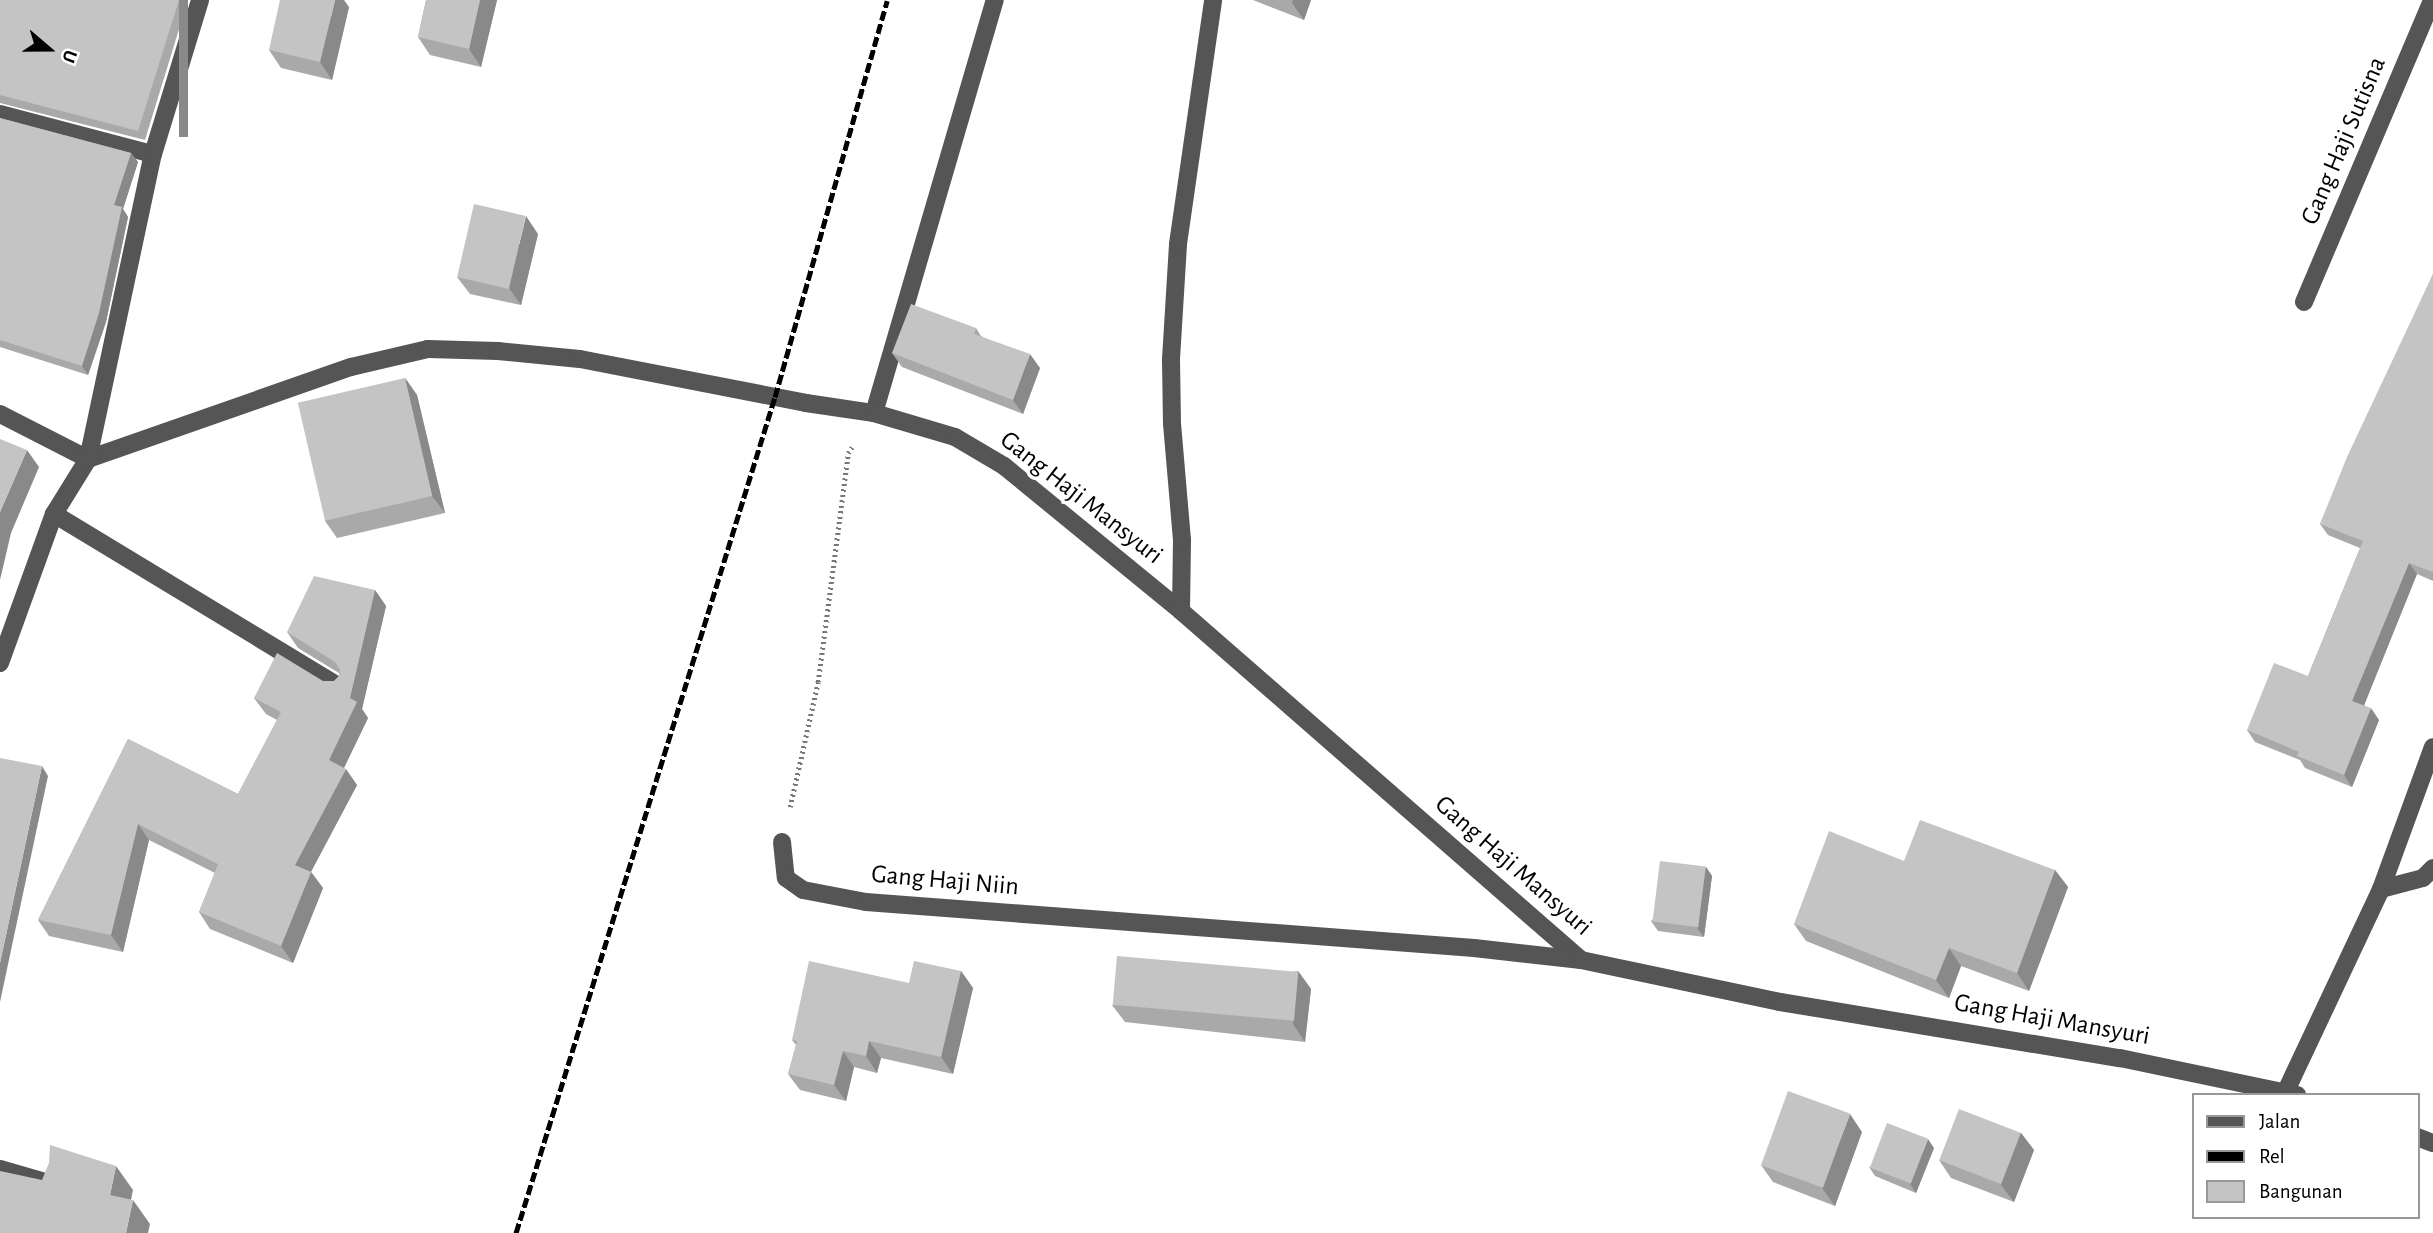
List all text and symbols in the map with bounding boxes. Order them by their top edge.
north arrow [14,14,84,84]
text: U [58,47,80,65]
street label: Gang Haji Sutisna [2295,52,2393,230]
street label: Gang Haji Mansyuri [993,425,1169,571]
street label: Gang Haji Mansyuri [1428,789,1598,943]
street label: Gang Haji Niin [870,859,1020,903]
street label: Gang Haji Mansyuri [1952,987,2152,1053]
legend [2192,1093,2419,1219]
text: Jalan [2259,1111,2300,1132]
text: Rel [2259,1146,2285,1167]
text: Bangunan [2259,1181,2343,1202]

